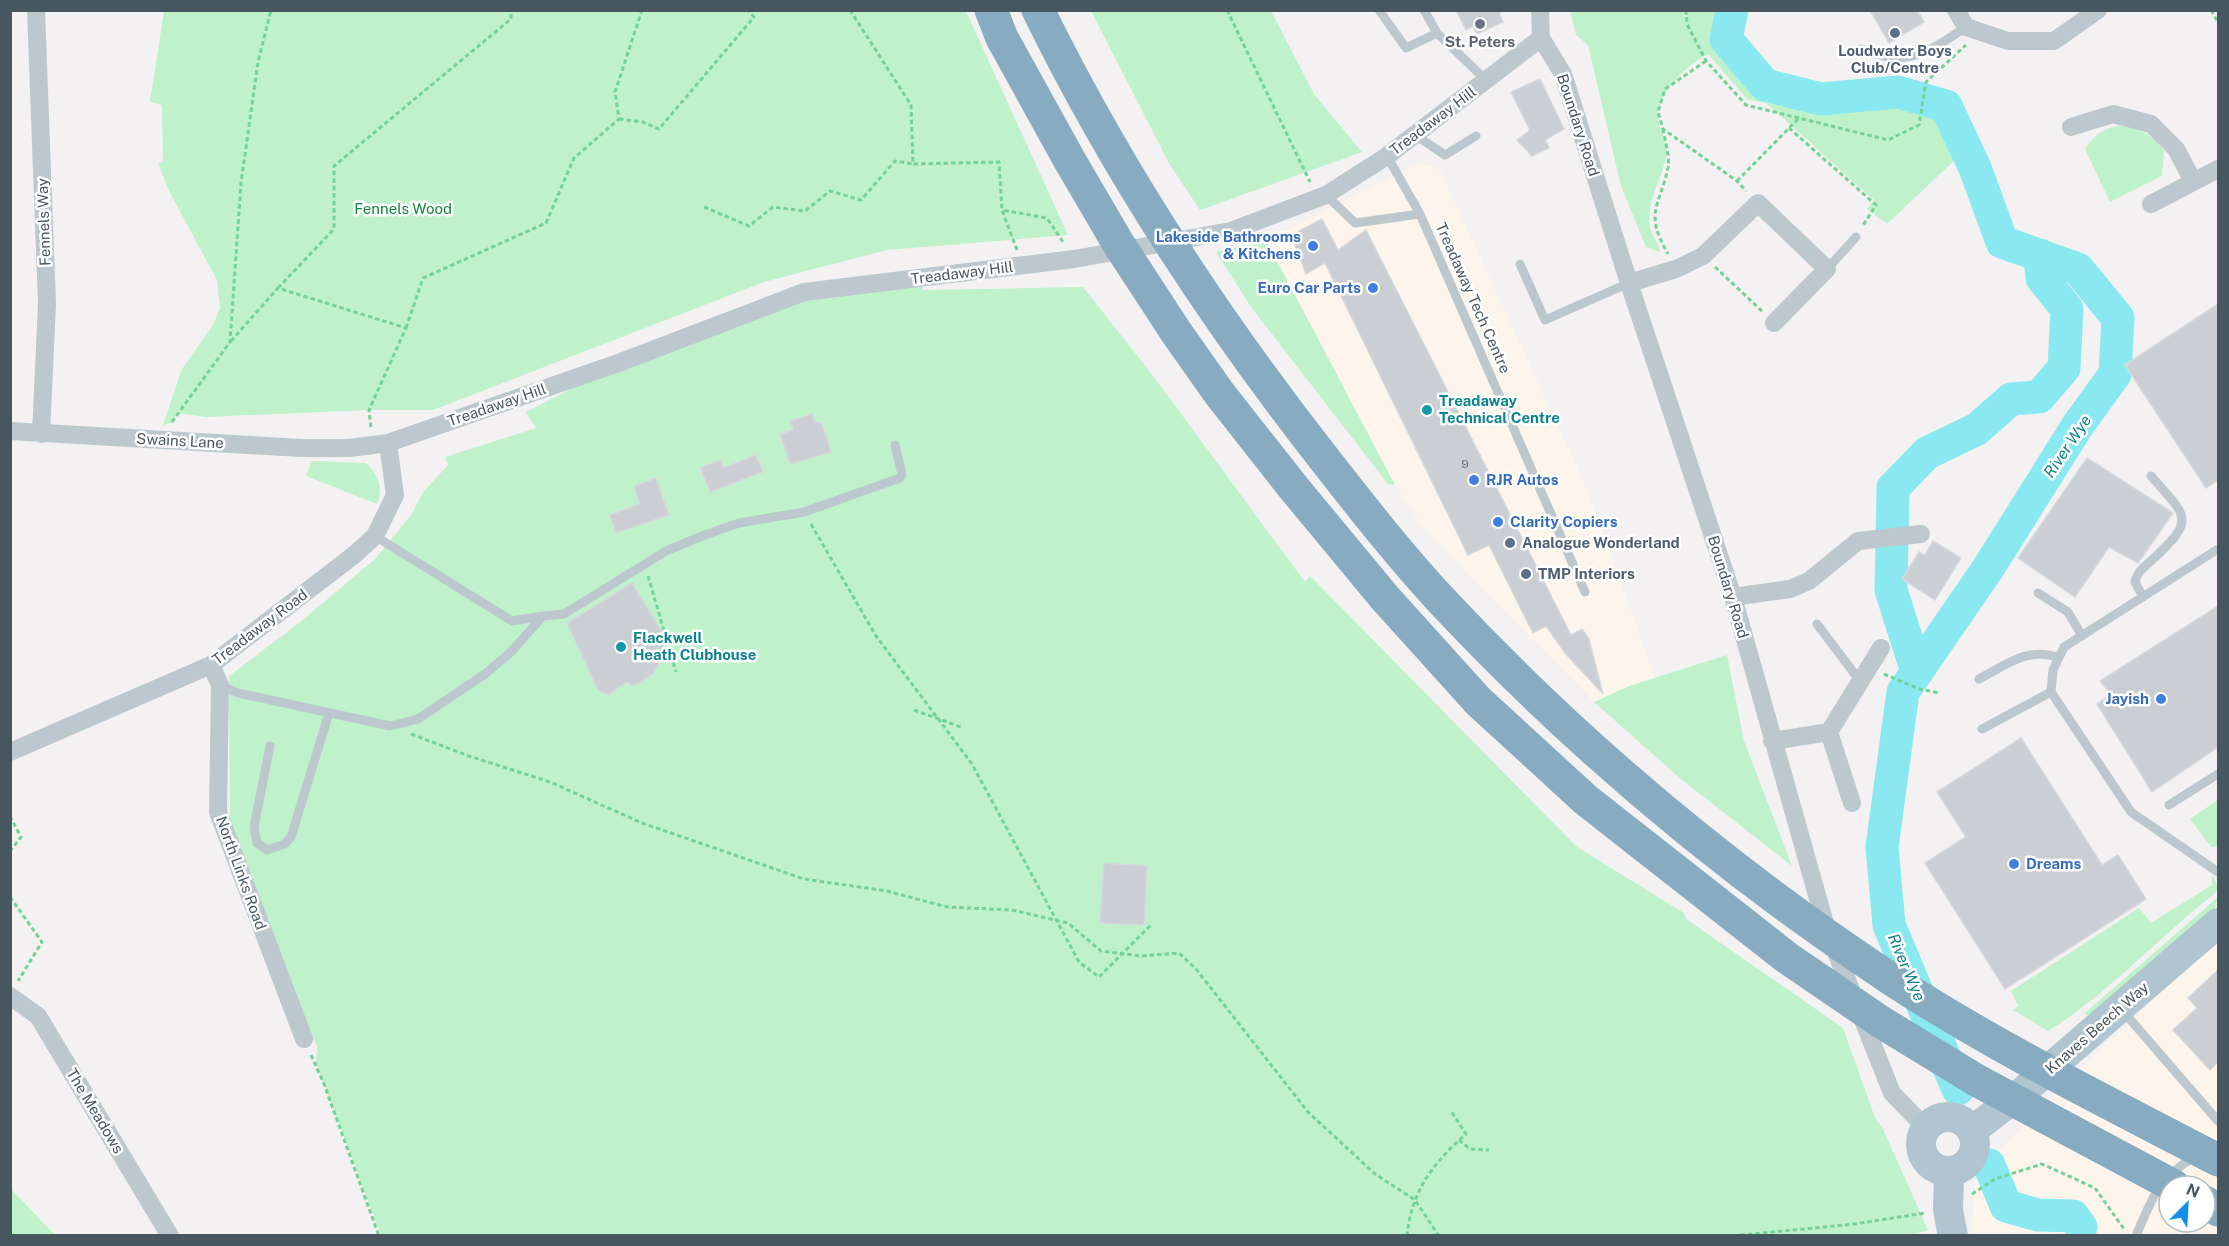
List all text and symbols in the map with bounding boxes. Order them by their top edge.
marker: St. Peters [1473,17,1487,31]
marker: Loudwater Boys Club/Centre [1888,26,1902,40]
place label: St. Peters [1445,33,1515,50]
place label: Loudwater Boys Club/Centre [1838,42,1952,76]
street label: Boundary Road [1554,72,1603,178]
street label: Treadaway Hill [1386,83,1479,158]
street label: Fennels Way [33,178,54,266]
park label: Fennels Wood [354,200,452,217]
street label: Treadaway Tech Centre [1433,220,1514,376]
place label: Lakeside Bathrooms & Kitchens [1156,228,1301,262]
marker: Lakeside Bathrooms & Kitchens [1306,239,1320,253]
street label: Treadaway Hill [910,258,1014,287]
place label: Euro Car Parts [1258,279,1361,296]
marker: Euro Car Parts [1366,281,1380,295]
street label: Treadaway Hill [445,380,548,429]
place label: Treadaway Technical Centre [1439,392,1560,426]
marker: Treadaway Technical Centre [1420,403,1434,417]
water label: River Wye [2040,411,2095,481]
street label: Swains Lane [136,430,224,451]
house number: 9 [1461,457,1469,471]
place label: RJR Autos [1486,471,1559,488]
marker: RJR Autos [1467,473,1481,487]
place label: Clarity Copiers [1510,513,1618,530]
marker: Clarity Copiers [1491,515,1505,529]
street label: Boundary Road [1705,533,1752,640]
place label: Analogue Wonderland [1522,534,1680,551]
marker: Analogue Wonderland [1503,536,1517,550]
place label: TMP Interiors [1538,565,1635,582]
marker: TMP Interiors [1519,567,1533,581]
street label: Treadaway Road [209,585,311,668]
place label: Flackwell Heath Clubhouse [633,629,756,663]
marker: Flackwell Heath Clubhouse [614,640,628,654]
place label: Jayish [2106,690,2149,707]
marker: Jayish [2154,692,2168,706]
street label: North Links Road [213,814,270,932]
place label: Dreams [2026,855,2081,872]
marker: Dreams [2007,857,2021,871]
water label: River Wye [1884,931,1929,1004]
street label: Knaves Beech Way [2042,978,2152,1077]
street label: The Meadows [63,1065,127,1156]
north arrow [2157,1174,2217,1234]
text: N [2183,1180,2202,1202]

